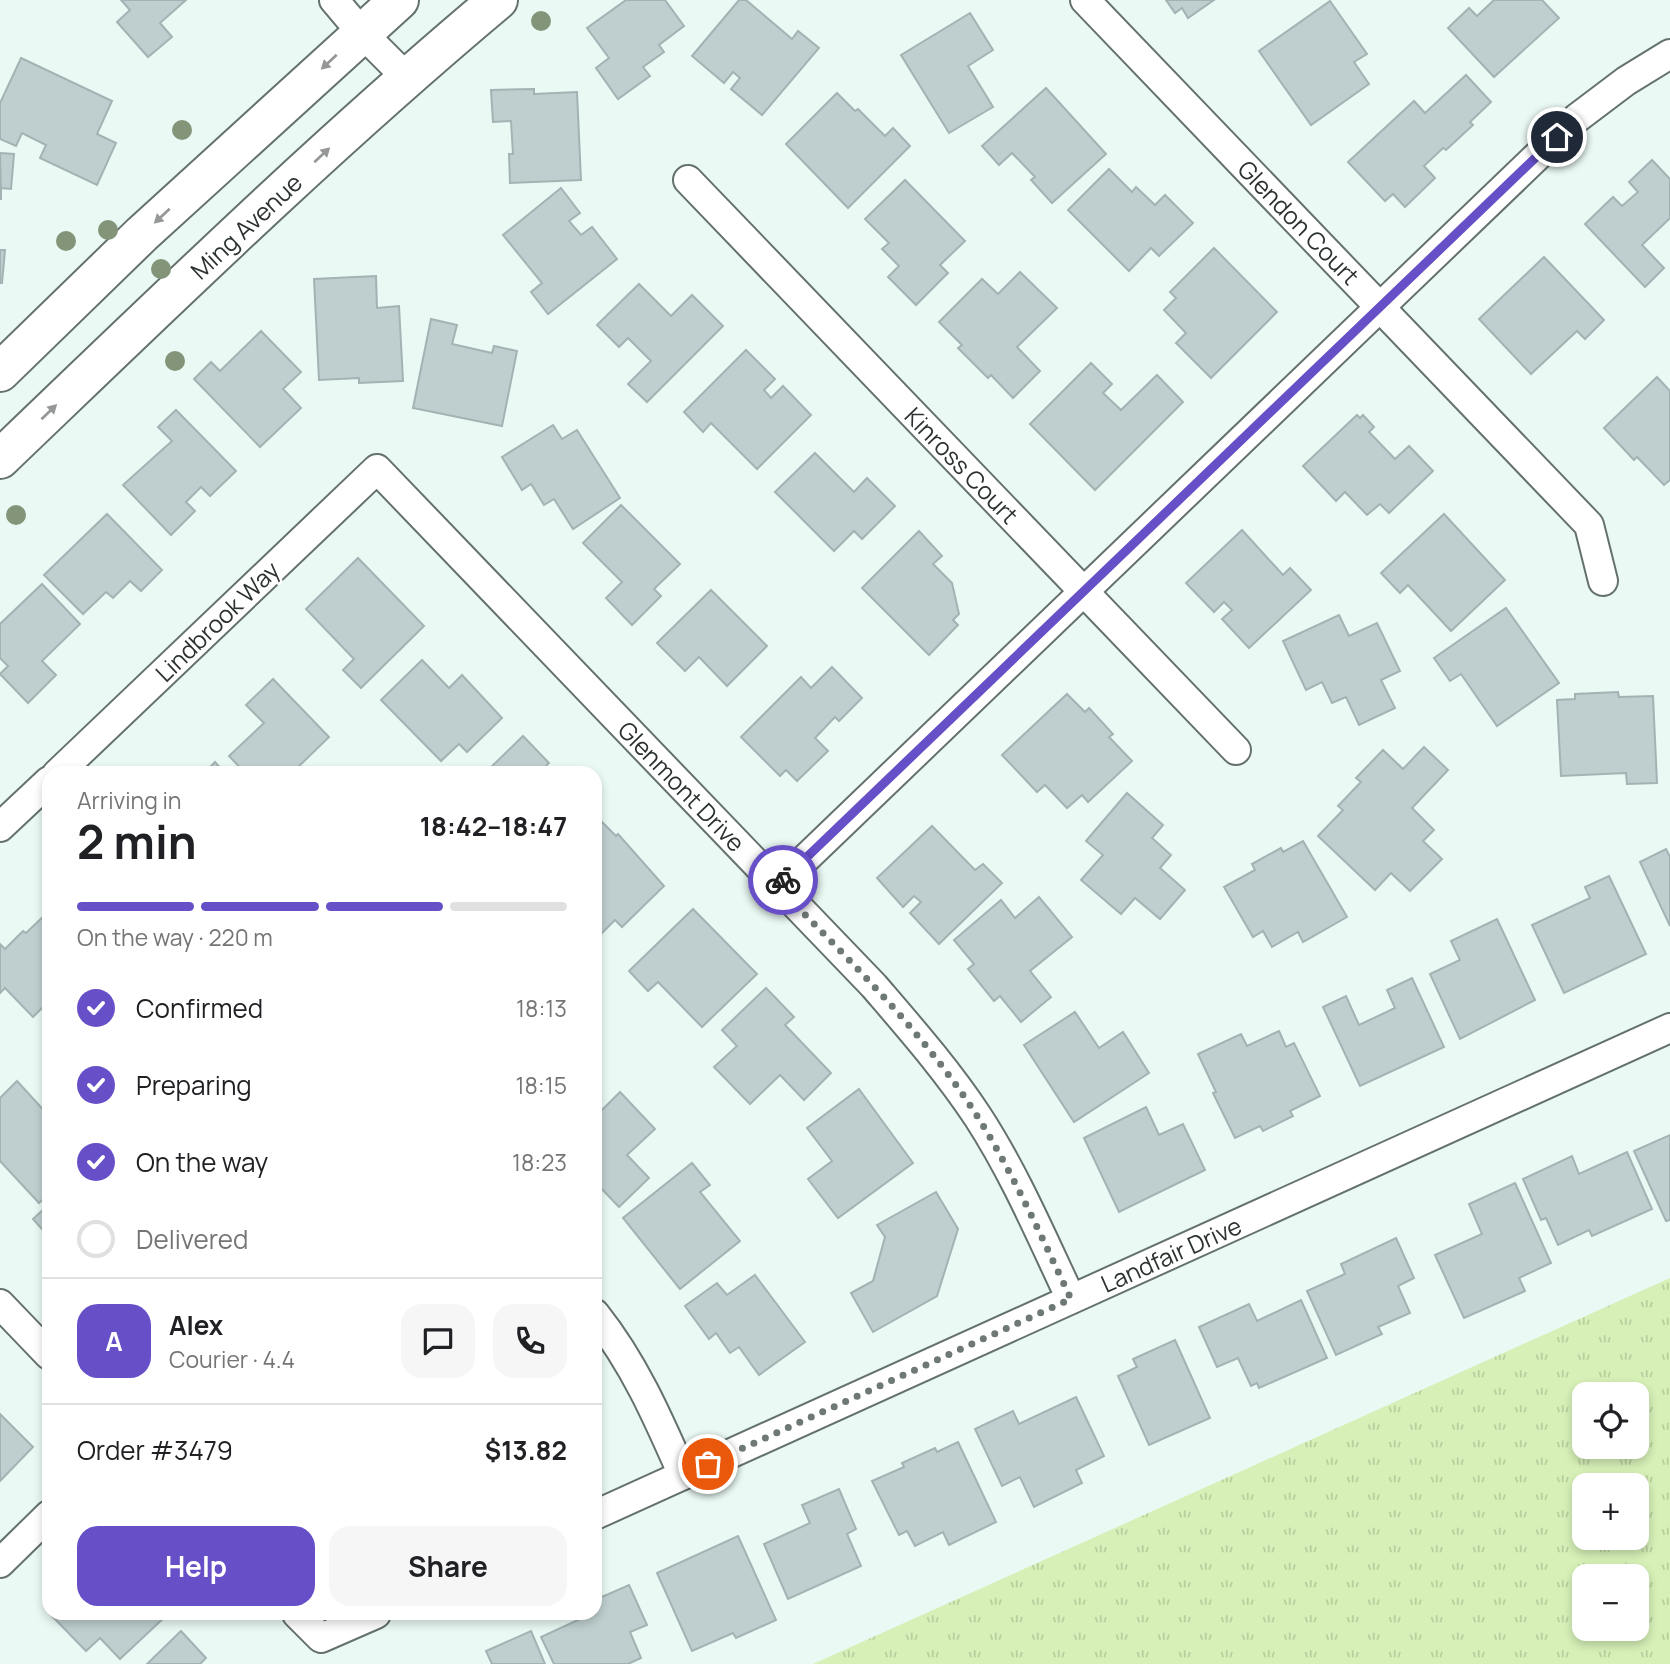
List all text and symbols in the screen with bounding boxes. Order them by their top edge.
one-way arrow [321,53,338,69]
pin [1527,107,1587,167]
icon: home [1538,118,1576,156]
one-way arrow [313,148,330,164]
street label: Glendon Court [1231,152,1367,292]
street label: Ming Avenue [183,166,309,286]
one-way arrow [153,208,171,224]
street label: Kinross Court [898,399,1026,531]
one-way arrow [40,404,58,420]
street label: Lindbrook Way [148,553,286,689]
street label: Glenmont Drive [611,714,753,858]
text: Arriving in [77,784,182,816]
text: 18:42–18:47 [420,808,567,844]
text: 2 min [77,810,197,873]
courier [748,845,818,915]
icon: bike [764,861,802,899]
text: On the way · 220 m [77,921,273,953]
icon: check [77,989,115,1027]
text: Confirmed [136,990,263,1026]
text: 18:13 [516,992,567,1024]
icon: check [77,1066,115,1104]
text: Preparing [136,1067,252,1103]
text: 18:15 [516,1069,567,1101]
icon: check [77,1143,115,1181]
text: On the way [136,1144,268,1180]
text: 18:23 [512,1146,567,1178]
street label: Landfair Drive [1095,1208,1247,1300]
text: Delivered [136,1221,248,1257]
button: chat [401,1304,475,1378]
button: phone [493,1304,567,1378]
text: Alex [169,1307,223,1343]
text: A [105,1323,123,1359]
text: Courier · 4.4 [169,1343,295,1375]
map controls [1572,1382,1649,1641]
button: locate [1572,1382,1649,1459]
text: Order #3479 [77,1432,233,1468]
text: $13.82 [485,1432,567,1468]
pin [678,1434,738,1494]
icon: bag [689,1445,727,1483]
button: + [1572,1473,1649,1550]
button: Help [77,1526,315,1606]
button: Share [329,1526,567,1606]
button: − [1572,1564,1649,1641]

